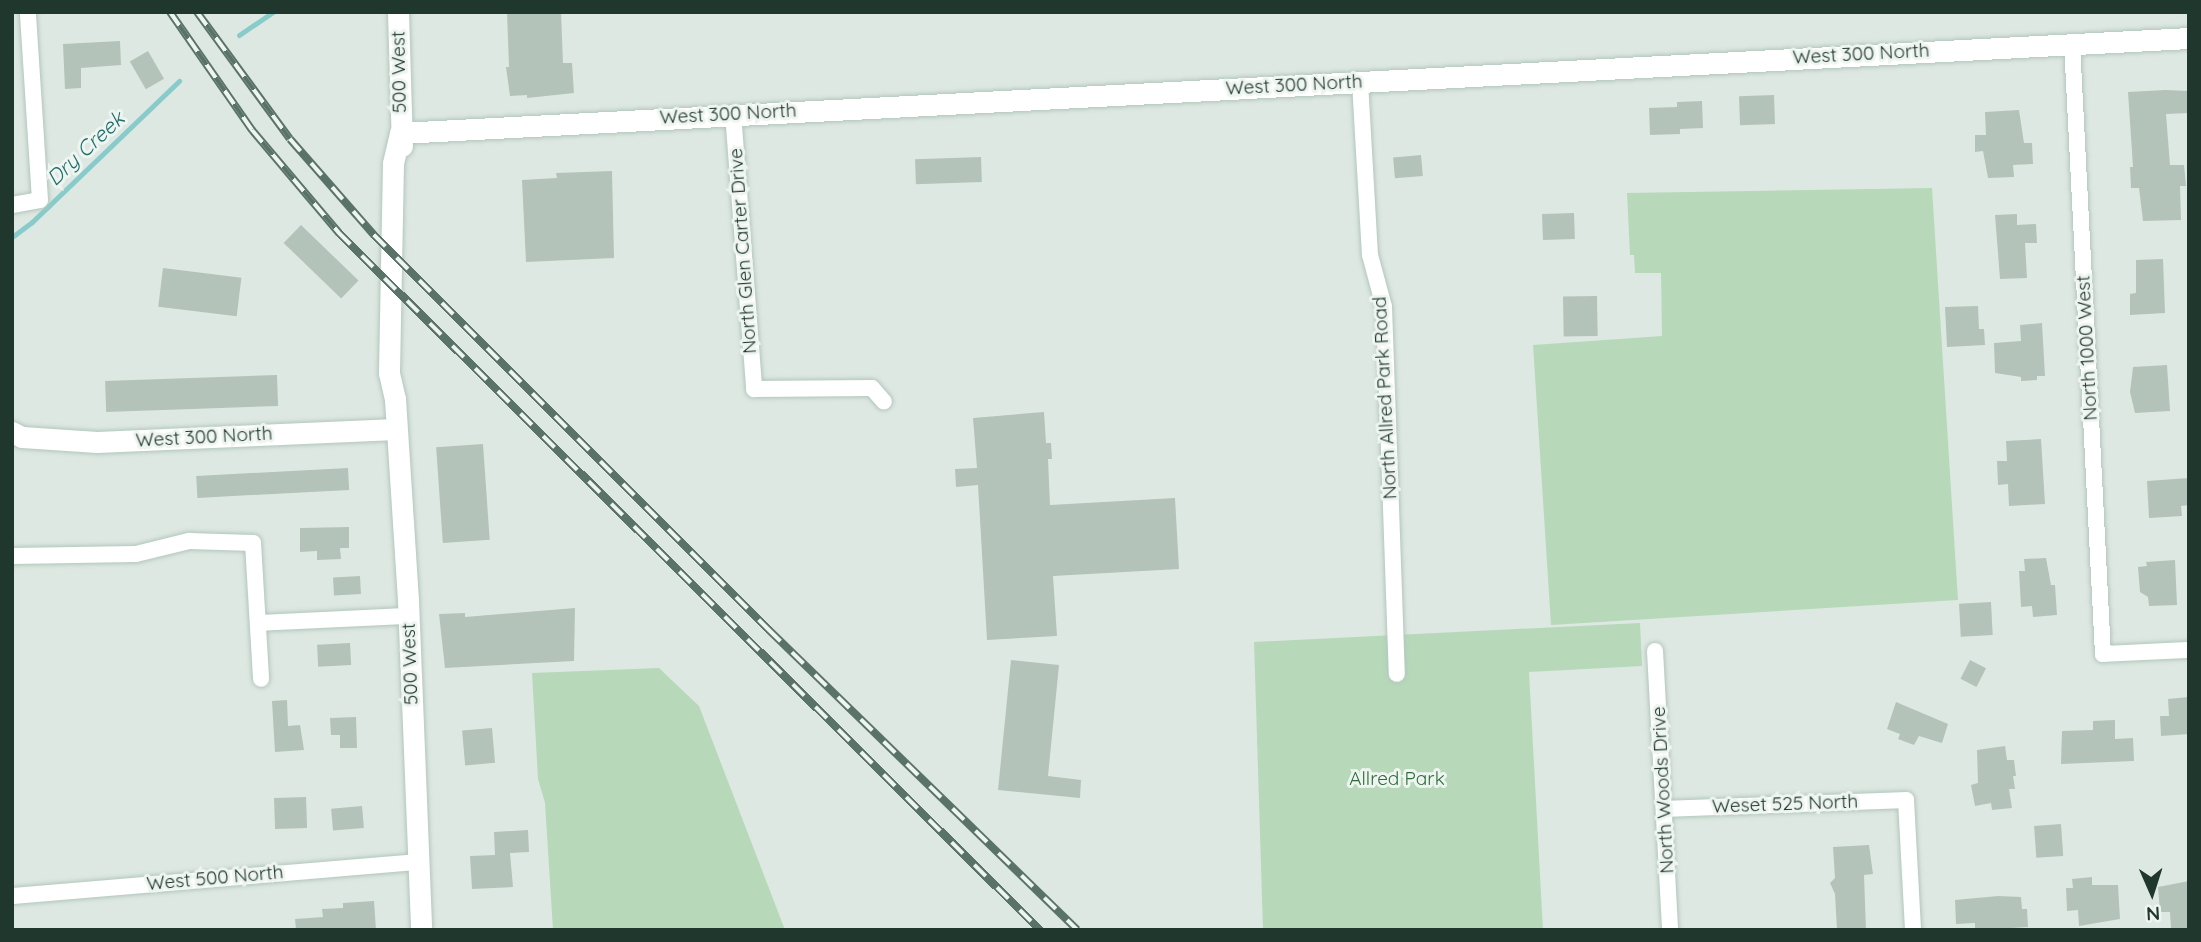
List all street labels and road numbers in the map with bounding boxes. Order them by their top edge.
street label: 500 West [387,31,411,113]
street label: West 300 North [1792,39,1930,69]
street label: West 300 North [1225,70,1363,100]
street label: West 300 North [659,99,797,129]
street label: North Glen Carter Drive [724,148,762,354]
street label: North 1000 West [2072,275,2102,421]
street label: North Allred Park Road [1368,296,1402,500]
street label: West 300 North [135,422,273,452]
street label: 500 West [397,622,423,706]
street label: North Woods Drive [1647,706,1679,874]
street label: Weset 525 North [1711,790,1859,818]
street label: West 500 North [146,861,284,895]

